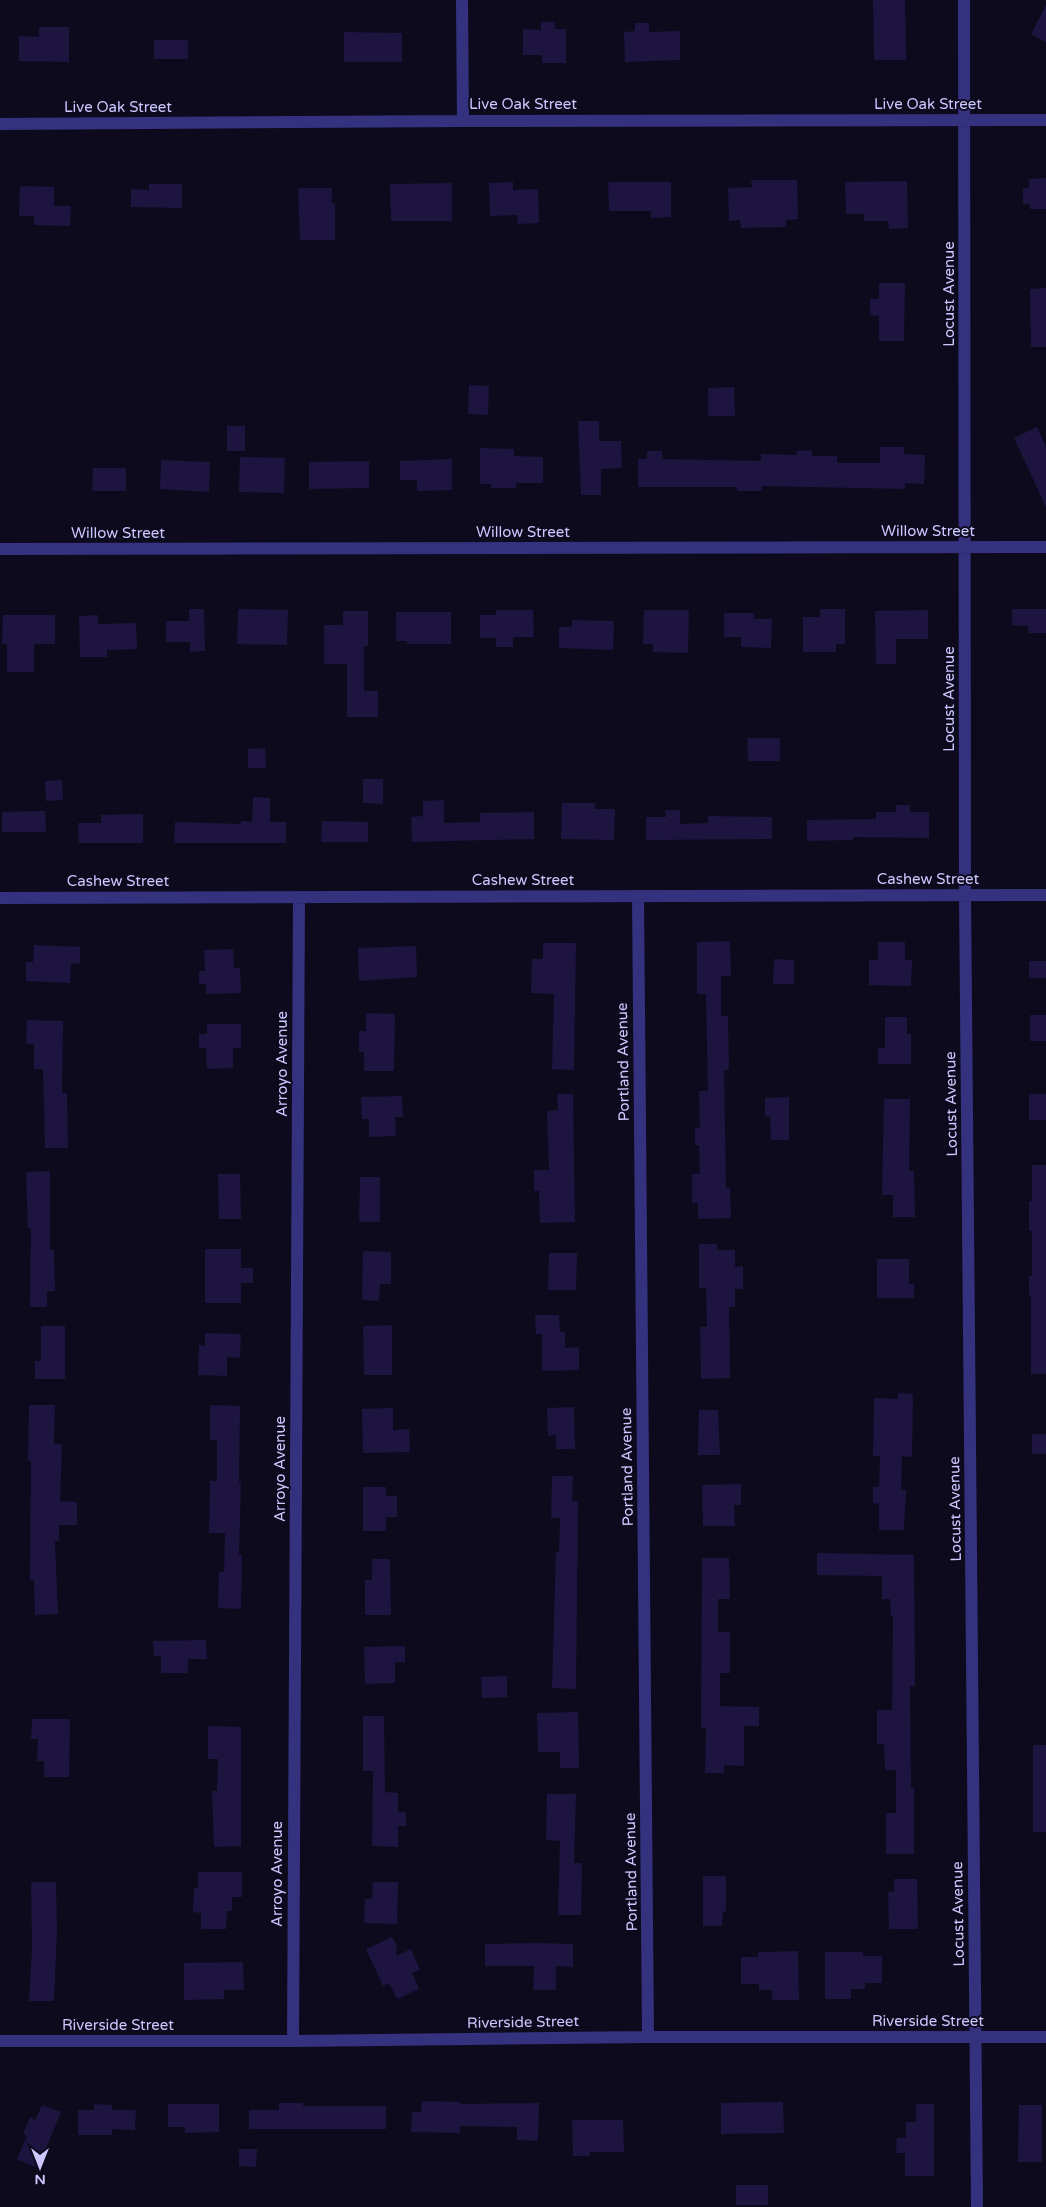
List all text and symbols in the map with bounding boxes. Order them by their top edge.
street label: Live Oak Street [469,95,577,113]
street label: Live Oak Street [874,95,982,113]
street label: Live Oak Street [64,98,172,116]
street label: Locust Avenue [940,241,958,347]
street label: Willow Street [881,522,975,540]
street label: Willow Street [476,523,570,541]
street label: Willow Street [71,524,165,542]
street label: Locust Avenue [940,646,958,752]
street label: Cashew Street [877,870,979,888]
street label: Cashew Street [472,871,574,889]
street label: Cashew Street [67,872,169,890]
street label: Portland Avenue [613,1002,633,1122]
street label: Arroyo Avenue [273,1011,291,1117]
street label: Locust Avenue [941,1051,961,1157]
street label: Portland Avenue [617,1407,637,1527]
street label: Arroyo Avenue [271,1416,289,1522]
street label: Locust Avenue [945,1456,965,1562]
street label: Portland Avenue [621,1812,641,1932]
street label: Arroyo Avenue [268,1821,286,1927]
street label: Locust Avenue [948,1861,968,1967]
street label: Riverside Street [467,2012,579,2032]
street label: Riverside Street [872,2012,984,2030]
street label: Riverside Street [62,2016,174,2034]
north arrow [15,2142,65,2192]
text: N [34,2171,46,2188]

